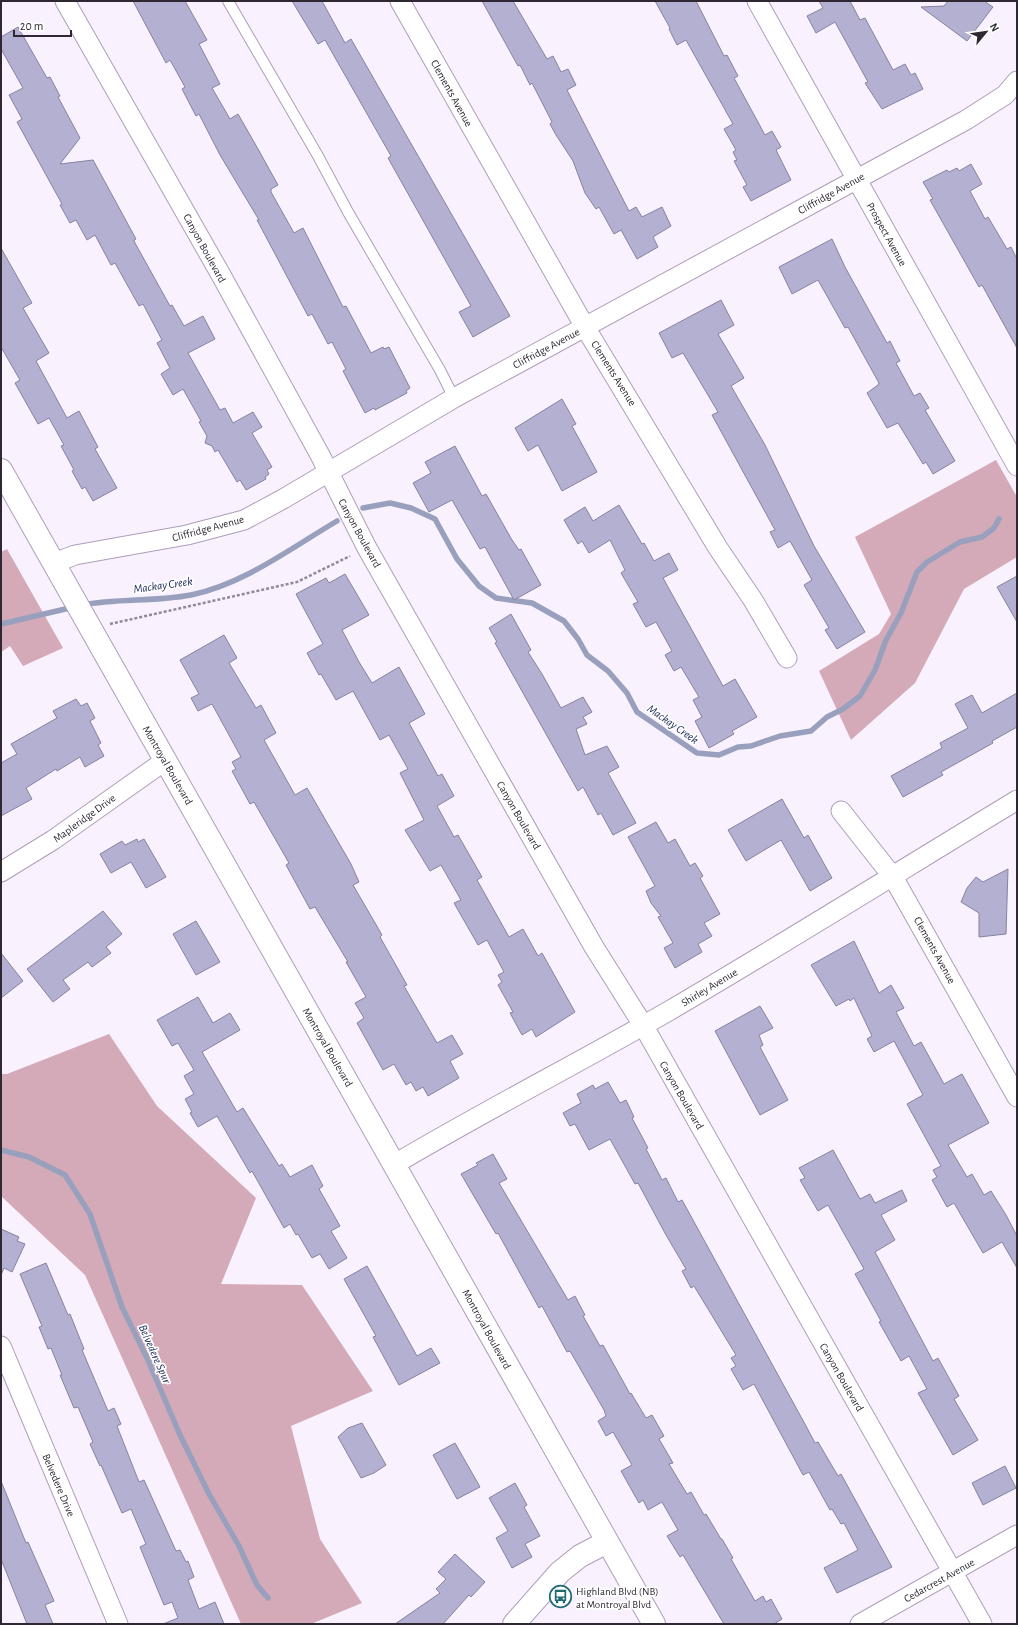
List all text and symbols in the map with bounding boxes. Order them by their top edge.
scale bar [14,12,71,38]
north arrow [966,12,1006,52]
text: 20 m [20,20,43,32]
text: N [988,21,1001,33]
street label: Clements Avenue [429,58,474,128]
street label: Cliffridge Avenue [796,171,866,216]
street label: Prospect Avenue [865,201,909,268]
street label: Canyon Boulevard [181,212,228,285]
street label: Cliffridge Avenue [511,326,581,371]
street label: Clements Avenue [589,339,638,408]
street label: Canyon Boulevard [336,497,383,570]
street label: Cliffridge Avenue [171,514,245,543]
water label: Mackay Creek [133,575,194,595]
water label: Mackay Creek [645,702,701,746]
street label: Montroyal Boulevard [141,724,195,807]
street label: Canyon Boulevard [495,779,543,851]
street label: Mapleridge Drive [51,792,117,845]
street label: Clements Avenue [912,915,957,985]
street label: Shirley Avenue [679,966,739,1008]
street label: Montroyal Boulevard [301,1006,355,1089]
street label: Canyon Boulevard [658,1059,706,1131]
street label: Montroyal Boulevard [460,1288,513,1371]
water label: Belvedere Spur [136,1323,174,1387]
street label: Canyon Boulevard [818,1341,866,1413]
street label: Belvedere Drive [40,1452,77,1518]
street label: Cedarcrest Avenue [902,1556,976,1604]
bus stop icon: Highland Blvd (NB) at Montroyal Blvd [548,1584,574,1610]
place label: Highland Blvd (NB) at Montroyal Blvd [576,1586,659,1610]

